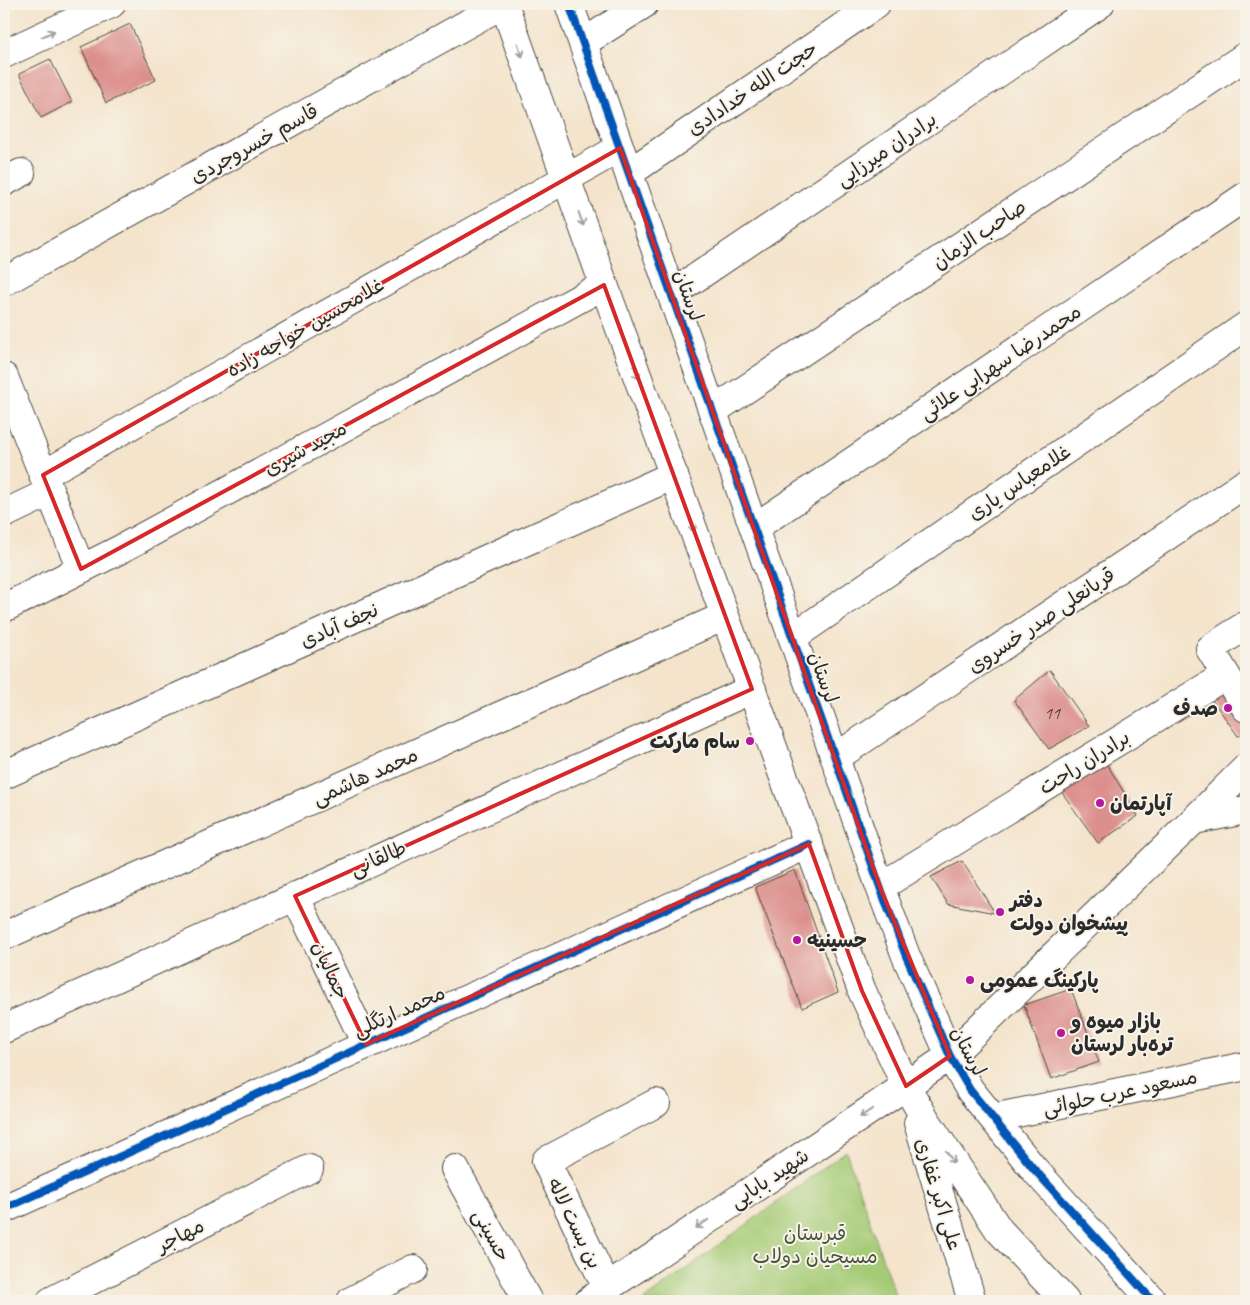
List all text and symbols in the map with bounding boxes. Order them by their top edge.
one-way arrow [40,28,55,38]
street label: حجت الله خدادادی [682,36,822,141]
one-way arrow [516,41,526,57]
street label: قاسم خسروجردی [186,98,324,191]
street label: برادران میرزایی [831,107,941,192]
street label: صاحب الزمان [928,194,1031,275]
one-way arrow [577,211,586,227]
street label: لرستان [668,266,709,324]
street label: غلامحسین خواجه زاده [222,272,389,383]
street label: محمدرضا سهرابی علائی [915,299,1086,426]
one-way arrow [632,364,641,379]
street label: مجید شیری [259,415,351,481]
street label: غلامعباس یاری [963,439,1075,526]
one-way arrow [688,516,697,532]
street label: قربانعلی صدر خسروی [963,562,1120,679]
street label: نجف آبادی [296,597,382,654]
street label: لرستان [803,648,844,706]
place label: صدف [1173,696,1218,721]
house number: 11 [1044,702,1061,724]
marker: صدف [1222,702,1234,714]
street label: برادران راحت [1034,725,1134,800]
place label: سام مارکت [650,729,740,756]
marker: سام مارکت [744,735,756,747]
street label: محمد هاشمی [308,742,422,811]
place label: آپارتمان [1110,791,1173,816]
marker: آپارتمان [1094,797,1106,809]
street label: طالقانی [346,835,410,882]
place label: دفتر پیشخوان دولت [1008,888,1128,936]
marker: دفتر پیشخوان دولت [994,906,1006,918]
place label: حسینیه [807,928,867,953]
marker: حسینیه [791,934,803,946]
street label: جمالیان [306,937,355,1003]
place label: پارکینگ عمومی [980,968,1099,993]
marker: پارکینگ عمومی [964,974,976,986]
street label: محمد ارتگلی [349,980,449,1043]
place label: بازار میوه و تره‌بار لرستان [1069,1009,1174,1057]
street label: لرستان [945,1022,992,1080]
marker: بازار میوه و تره‌بار لرستان [1055,1027,1067,1039]
street label: مسعود عرب حلوائی [1041,1064,1200,1122]
one-way arrow [859,1108,873,1118]
street label: علی اکبر غفاری [910,1135,967,1253]
street label: شهید بابایی [725,1143,814,1214]
one-way arrow [945,1150,955,1164]
street label: بن بست لاله [542,1174,607,1273]
street label: حسینی [467,1205,516,1266]
street label: مهاجر [150,1213,208,1259]
one-way arrow [695,1218,709,1229]
park label: قبرستان مسیحیان دولاب [752,1221,878,1269]

